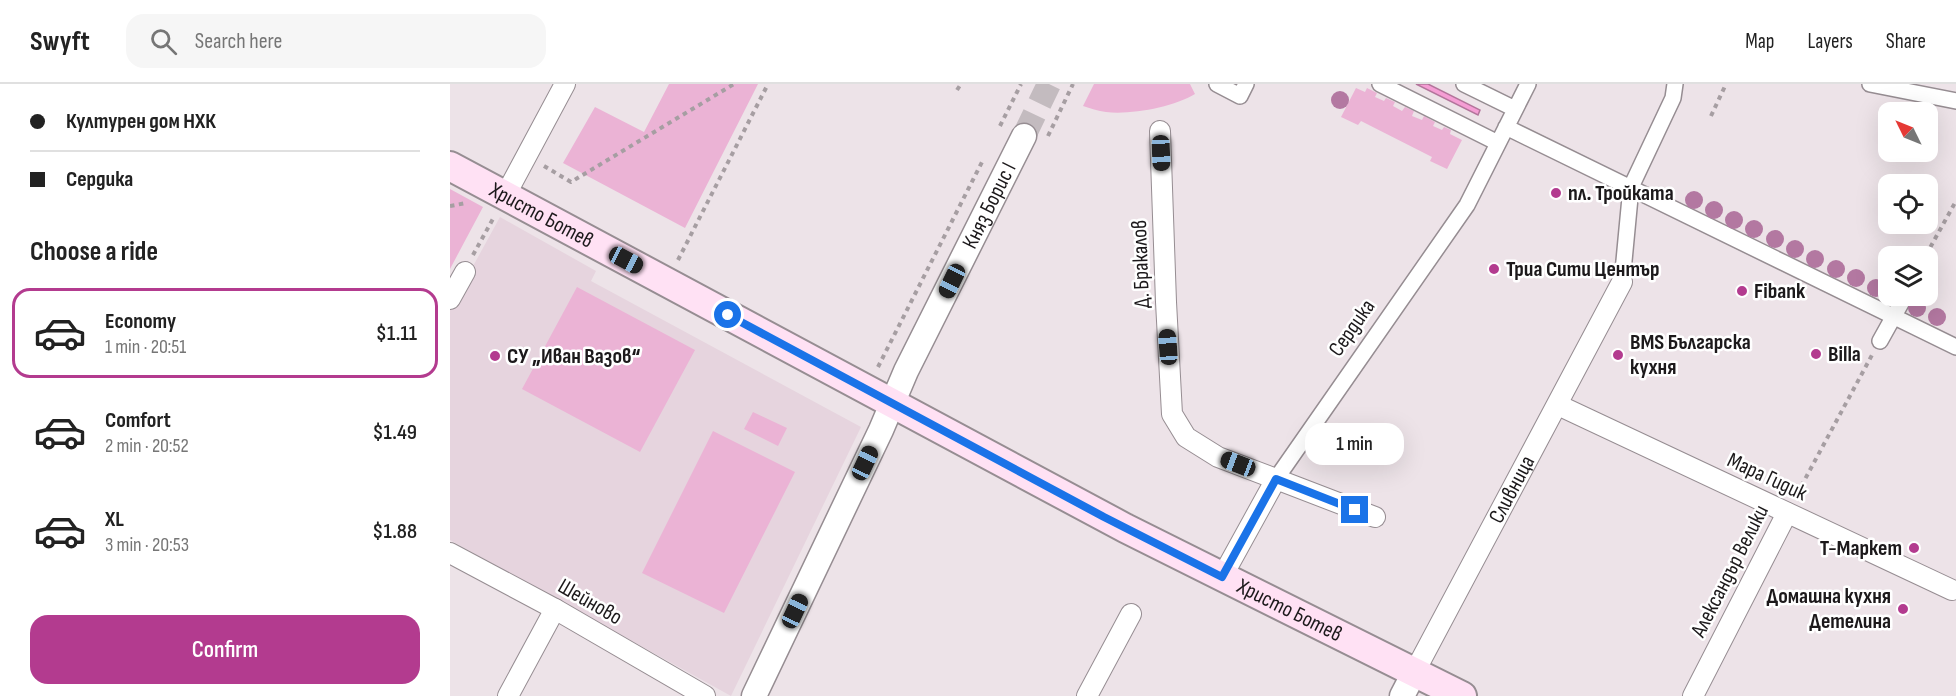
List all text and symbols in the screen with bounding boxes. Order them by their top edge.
search box [126,14,546,68]
text: Swyft [30,25,90,58]
icon: search [147,25,180,58]
text: Search here [195,28,282,55]
text: Map [1745,29,1774,54]
text: Layers [1807,29,1853,54]
text: Share [1886,29,1926,54]
north arrow [1878,102,1938,162]
map controls [1878,102,1938,306]
text: Културен дом НХК [66,108,216,135]
car [1151,135,1171,171]
street label: Княз Борис I [956,158,1022,253]
text: Сердика [66,166,133,193]
button: locate [1878,174,1938,234]
street label: Христо Ботев [484,176,598,254]
place label: пл. Тройката [1568,180,1674,207]
marker: пл. Тройката [1549,186,1563,200]
street label: Д. Бракалов [1126,219,1156,309]
text: Choose a ride [30,236,158,268]
car [606,244,646,276]
button: layers [1878,246,1938,306]
place label: Триа Сити Център [1506,256,1659,283]
car [936,261,968,301]
marker: Триа Сити Център [1487,262,1501,276]
place label: Fibank [1754,278,1806,305]
marker: Fibank [1735,284,1749,298]
street label: Сердика [1323,294,1381,362]
route start [714,301,741,328]
icon: car [33,306,87,360]
text: Economy [105,308,176,335]
text: $1.11 [376,320,417,347]
car [1158,328,1178,366]
place label: BMS Българска кухня [1630,329,1751,381]
text: 1 min · 20:51 [105,335,186,359]
place label: Billa [1828,341,1861,368]
place label: СУ „Иван Вазов“ [507,343,641,370]
marker: Billa [1809,347,1823,361]
marker: BMS Българска кухня [1611,348,1625,362]
marker: СУ „Иван Вазов“ [488,349,502,363]
icon: car [33,405,87,459]
text: Comfort [105,407,171,434]
text: $1.49 [372,419,417,446]
callout: 1 min [1306,423,1404,465]
text: 1 min [1336,432,1373,456]
text: 2 min · 20:52 [105,434,189,458]
car [849,443,881,483]
street label: Мара Гидик [1723,447,1812,507]
car [1218,449,1258,479]
street label: Сливница [1483,451,1541,528]
route end [1341,496,1368,523]
street label: Александър Велики [1685,500,1775,643]
icon: car [33,504,87,558]
text: XL [105,506,124,533]
text: $1.88 [372,518,417,545]
text: 3 min · 20:53 [105,533,189,557]
place label: Т-Маркет [1820,535,1902,562]
marker: Т-Маркет [1907,541,1921,555]
street label: Христо Ботев [1232,572,1347,648]
street label: Шейново [553,573,627,631]
place label: Домашна кухня Детелина [1767,583,1891,635]
car [779,591,811,631]
marker: Домашна кухня Детелина [1896,602,1910,616]
button: Confirm [30,615,420,684]

